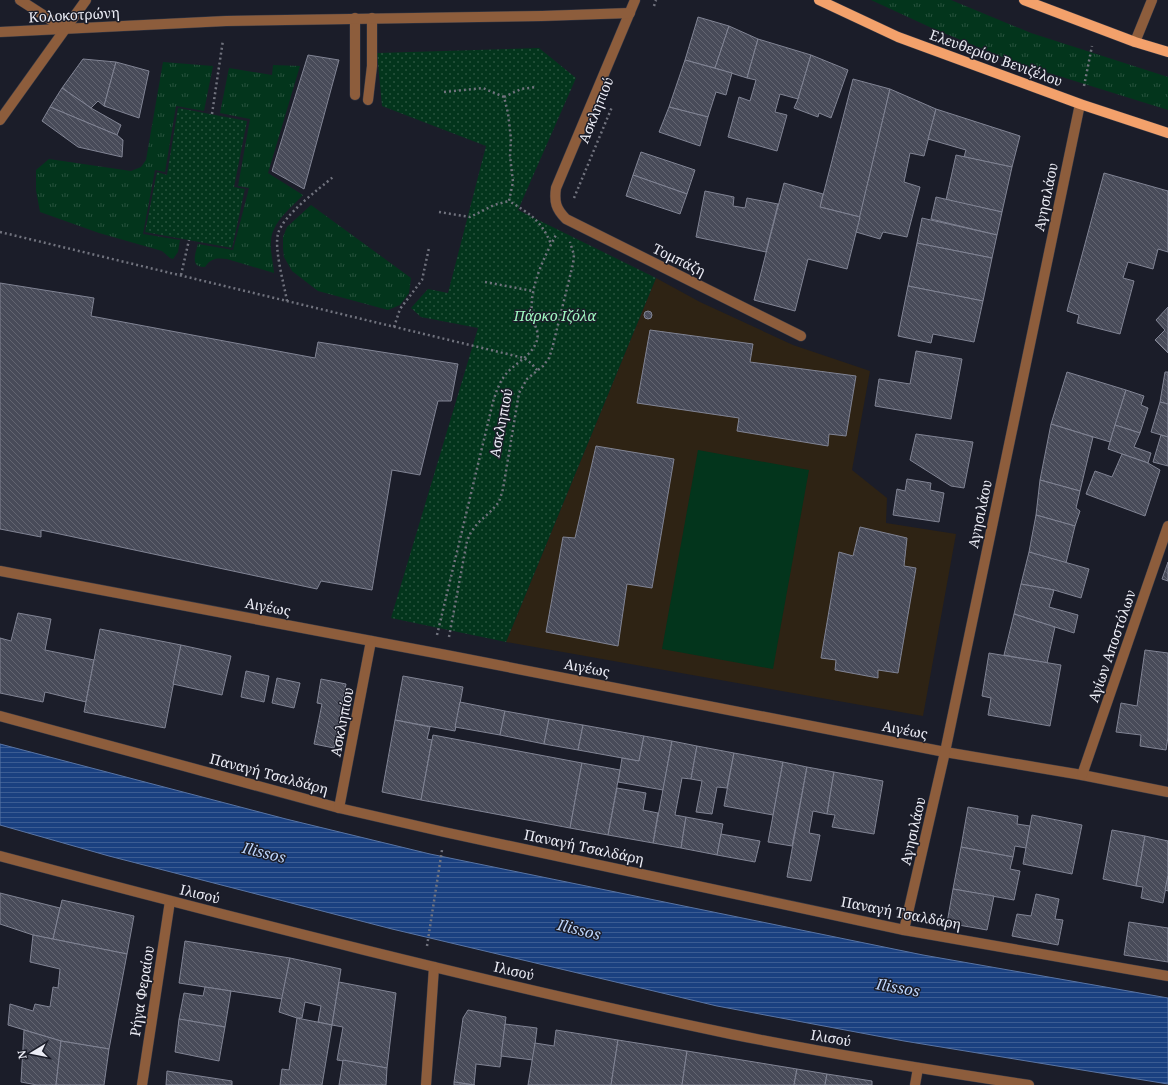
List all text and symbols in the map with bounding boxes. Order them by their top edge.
street label: Κολοκοτρώνη [28,3,120,26]
street label: Ελευθερίου Βενιζέλου [927,25,1065,90]
street label: Ασκληπιού [574,74,617,146]
street label: Αγησιλάου [1029,161,1062,233]
street label: Τομπάζη [650,239,709,280]
park label: Πάρκο Ιζόλα [513,306,597,325]
street label: Ασκληπιού [485,387,517,459]
street label: Αγησιλάου [963,478,996,550]
street label: Αγίων Αποστόλων [1083,587,1140,705]
street label: Αιγέως [244,593,293,620]
street label: Αιγέως [563,654,612,681]
street label: Ασκληπίου [326,686,358,758]
street label: Αιγέως [881,716,930,743]
street label: Παναγή Τσαλδάρη [208,749,330,798]
street label: Αγησιλάου [895,795,930,867]
street label: Παναγή Τσαλδάρη [522,825,646,868]
water label: Ilissos [239,837,288,867]
street label: Ιλισού [178,879,222,908]
street label: Παναγή Τσαλδάρη [839,892,963,933]
water label: Ilissos [554,914,603,944]
street label: Ρήγα Φεραίου [125,944,158,1038]
street label: Ιλισού [492,957,536,984]
water label: Ilissos [874,973,922,1001]
street label: Ιλισού [809,1025,853,1050]
north arrow [12,1033,52,1073]
text: N [13,1049,30,1060]

